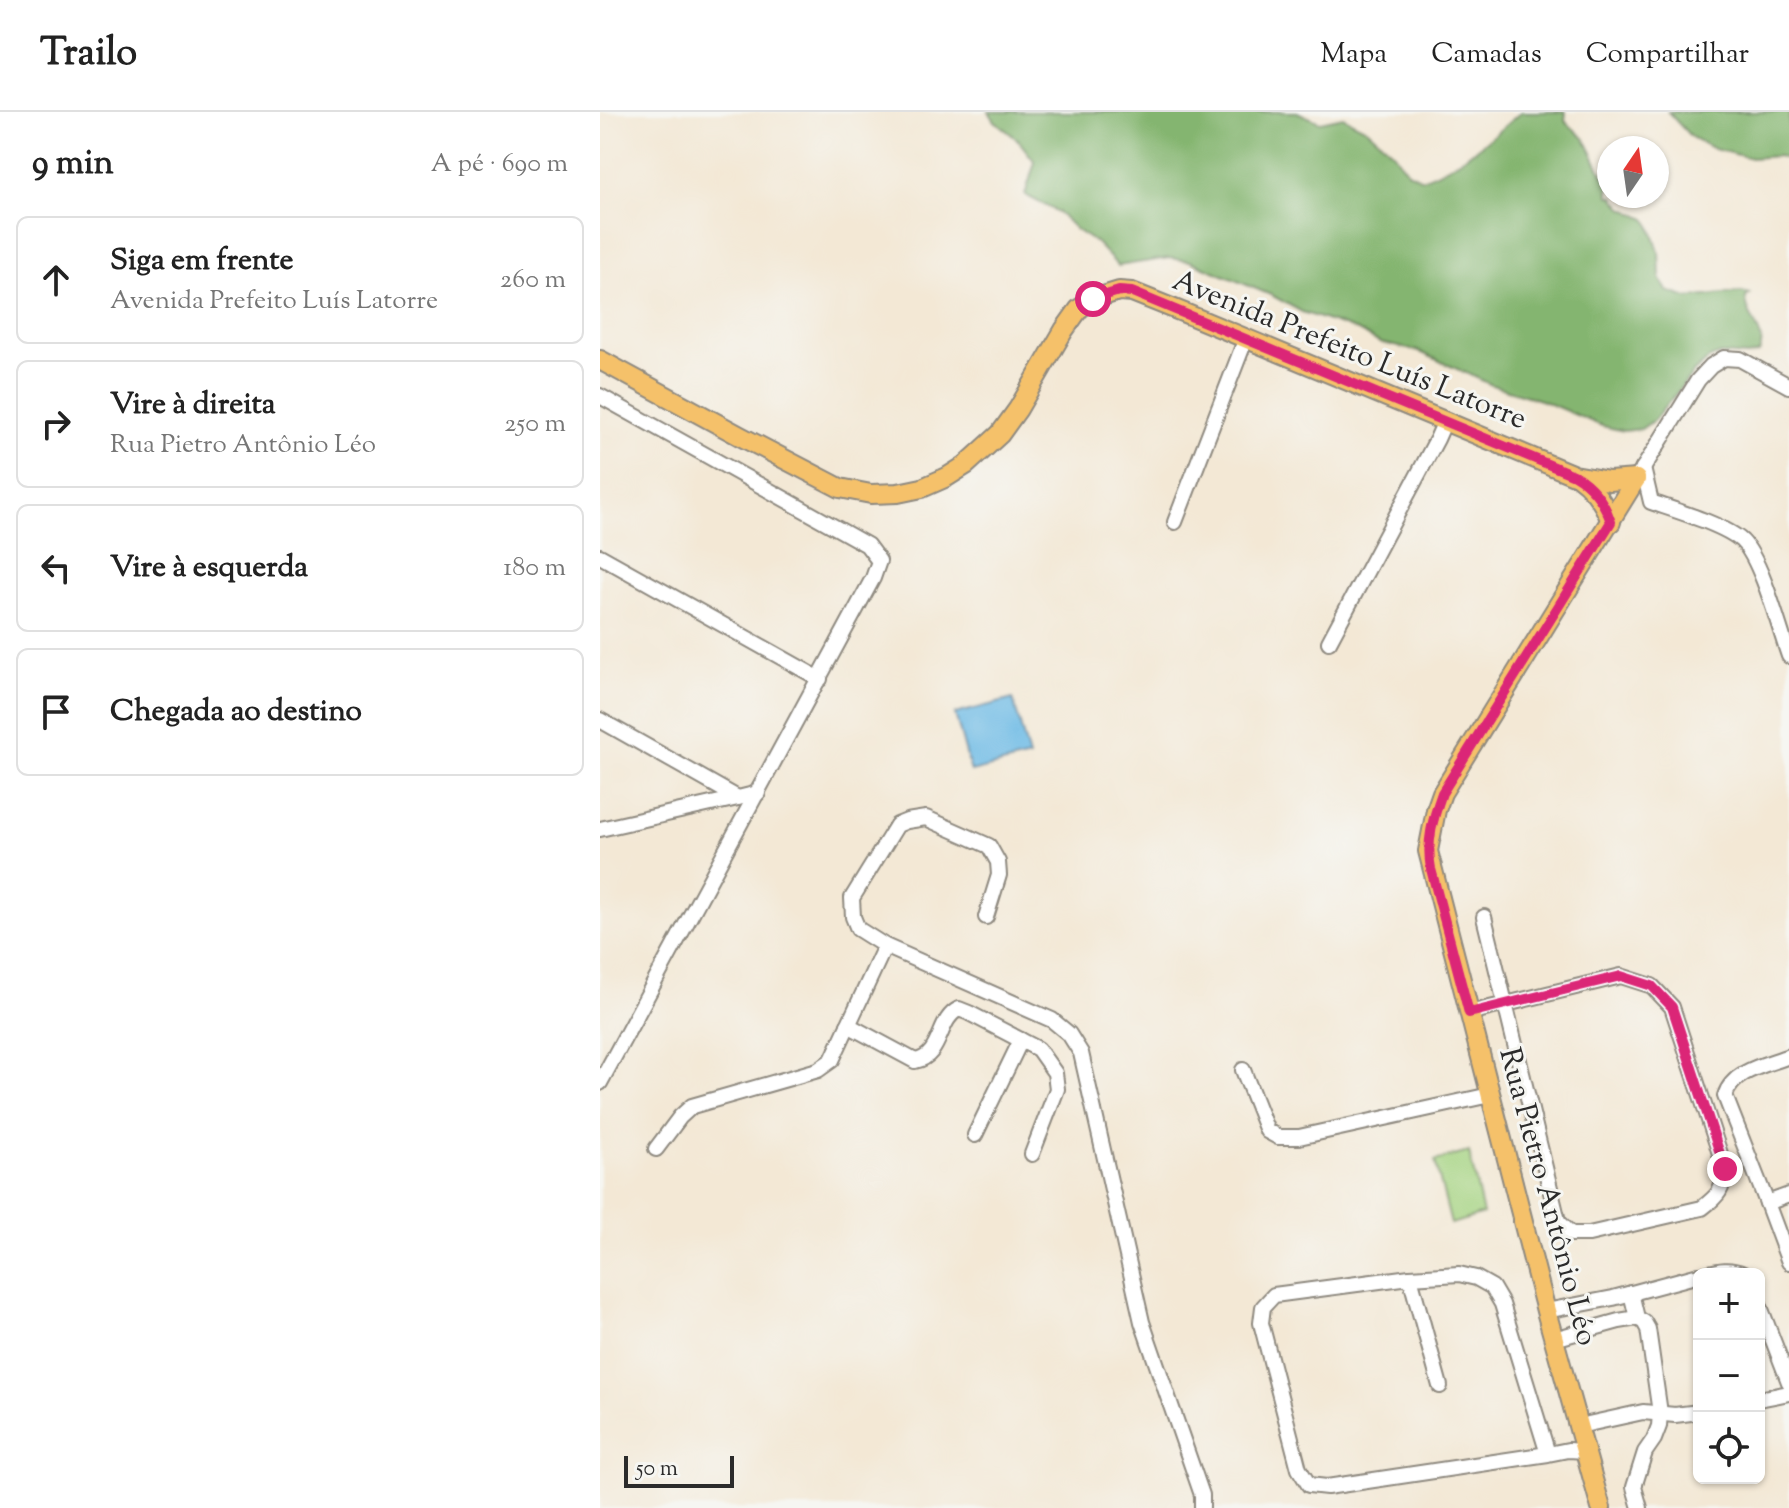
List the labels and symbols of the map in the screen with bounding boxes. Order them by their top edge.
north arrow [1597,136,1669,208]
street label: Avenida Prefeito Luís Latorre [1165,260,1533,442]
route start [1075,281,1111,317]
street label: Rua Pietro Antônio Léo [1486,1043,1608,1351]
route end [1707,1151,1743,1187]
scale bar [624,1452,734,1488]

